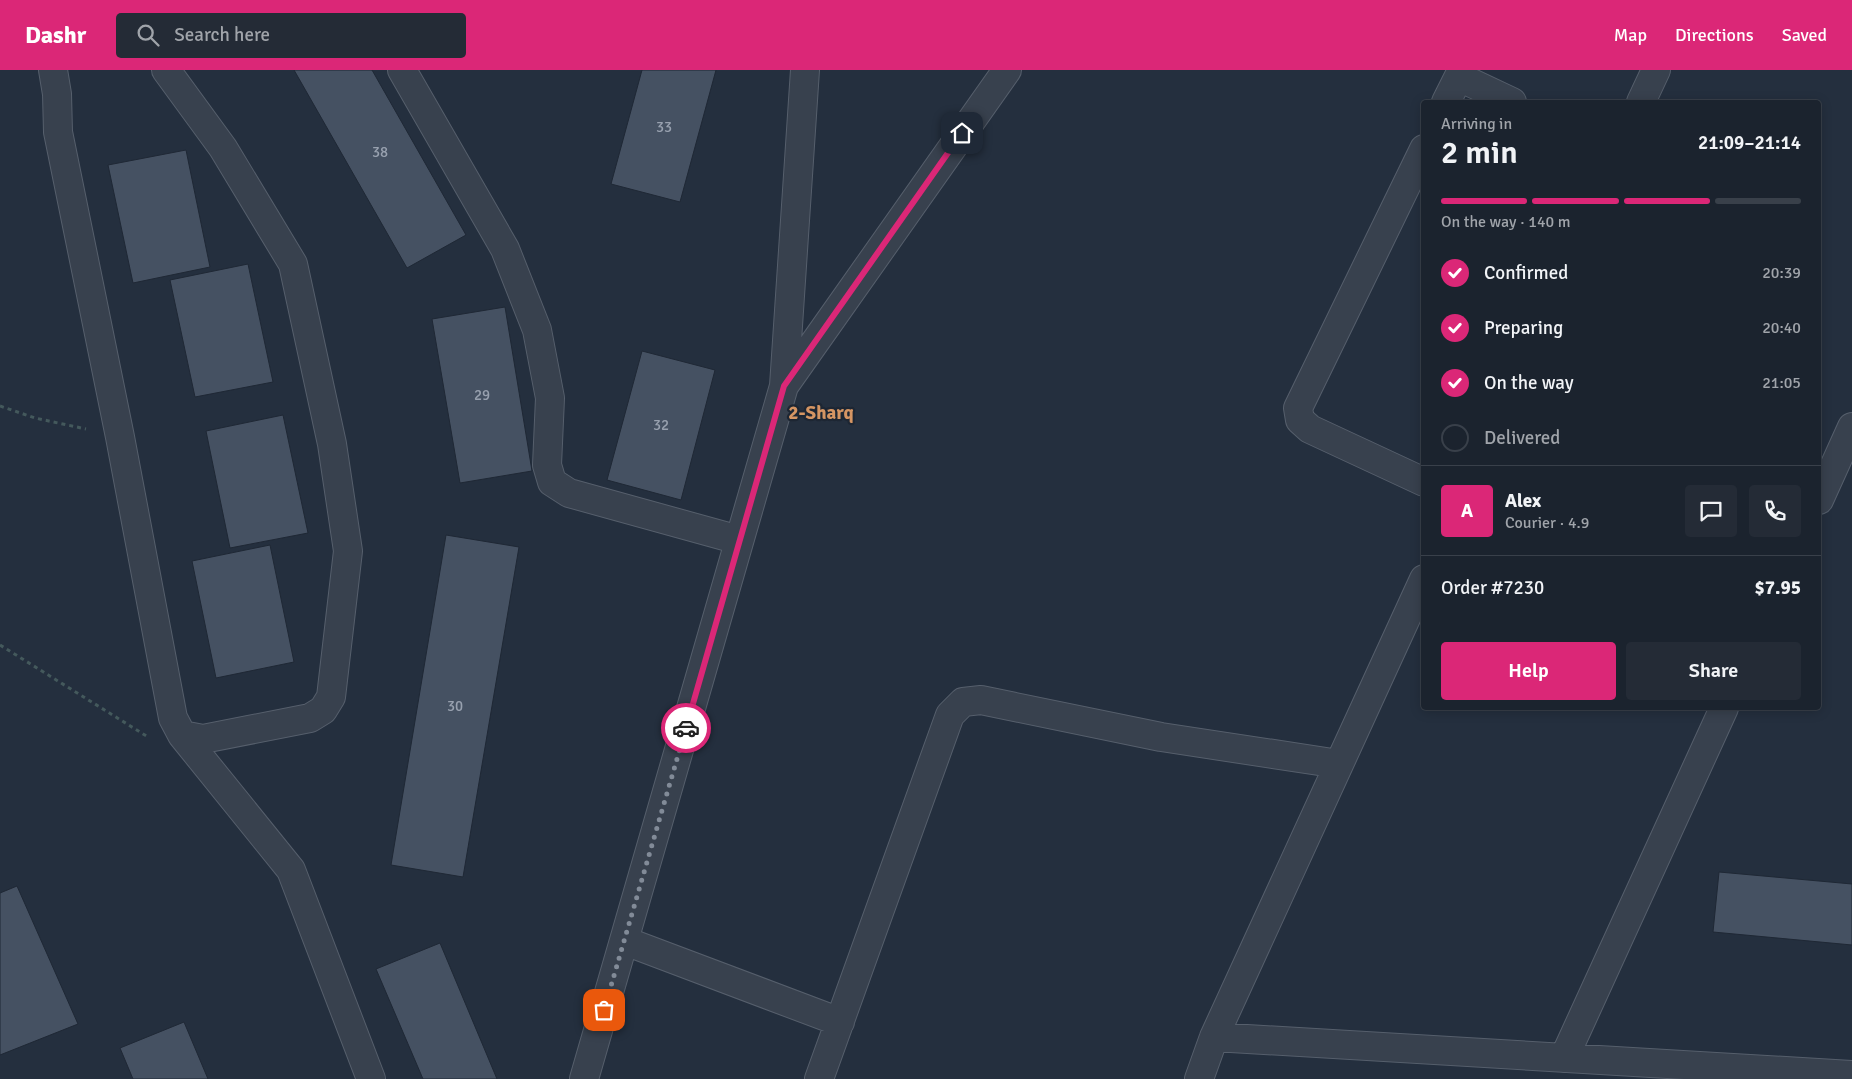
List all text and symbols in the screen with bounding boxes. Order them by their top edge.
search box [116,13,466,58]
text: Dashr [25,20,86,50]
icon: search [134,21,162,49]
text: Search here [174,23,270,47]
text: Map [1614,24,1647,46]
text: Directions [1675,24,1754,46]
text: Saved [1782,24,1827,46]
pin [941,112,983,154]
text: Arriving in [1441,114,1512,134]
house number: 33 [656,118,672,136]
icon: home [948,119,976,147]
text: 21:09–21:14 [1698,131,1801,155]
text: 2 min [1441,133,1518,172]
house number: 38 [372,143,388,161]
text: On the way · 140 m [1441,212,1571,232]
icon: check [1441,259,1469,287]
text: Confirmed [1484,261,1568,285]
text: 20:39 [1762,263,1801,283]
icon: check [1441,314,1469,342]
text: Preparing [1484,316,1563,340]
text: 20:40 [1762,318,1801,338]
icon: check [1441,369,1469,397]
text: On the way [1484,371,1574,395]
text: 21:05 [1762,373,1801,393]
house number: 29 [474,386,490,404]
district label: 2-Sharq [788,401,854,425]
house number: 32 [653,416,669,434]
text: Delivered [1484,426,1560,450]
button: chat [1685,485,1737,537]
button: phone [1749,485,1801,537]
text: Alex [1505,489,1541,513]
text: A [1461,499,1473,523]
text: Courier · 4.9 [1505,513,1589,533]
text: Order #7230 [1441,576,1544,600]
text: $7.95 [1755,576,1801,600]
button: Help [1441,642,1616,700]
button: Share [1626,642,1801,700]
house number: 30 [447,697,463,715]
courier [661,703,711,753]
icon: car [672,714,700,742]
pin [583,989,625,1031]
icon: bag [590,996,618,1024]

